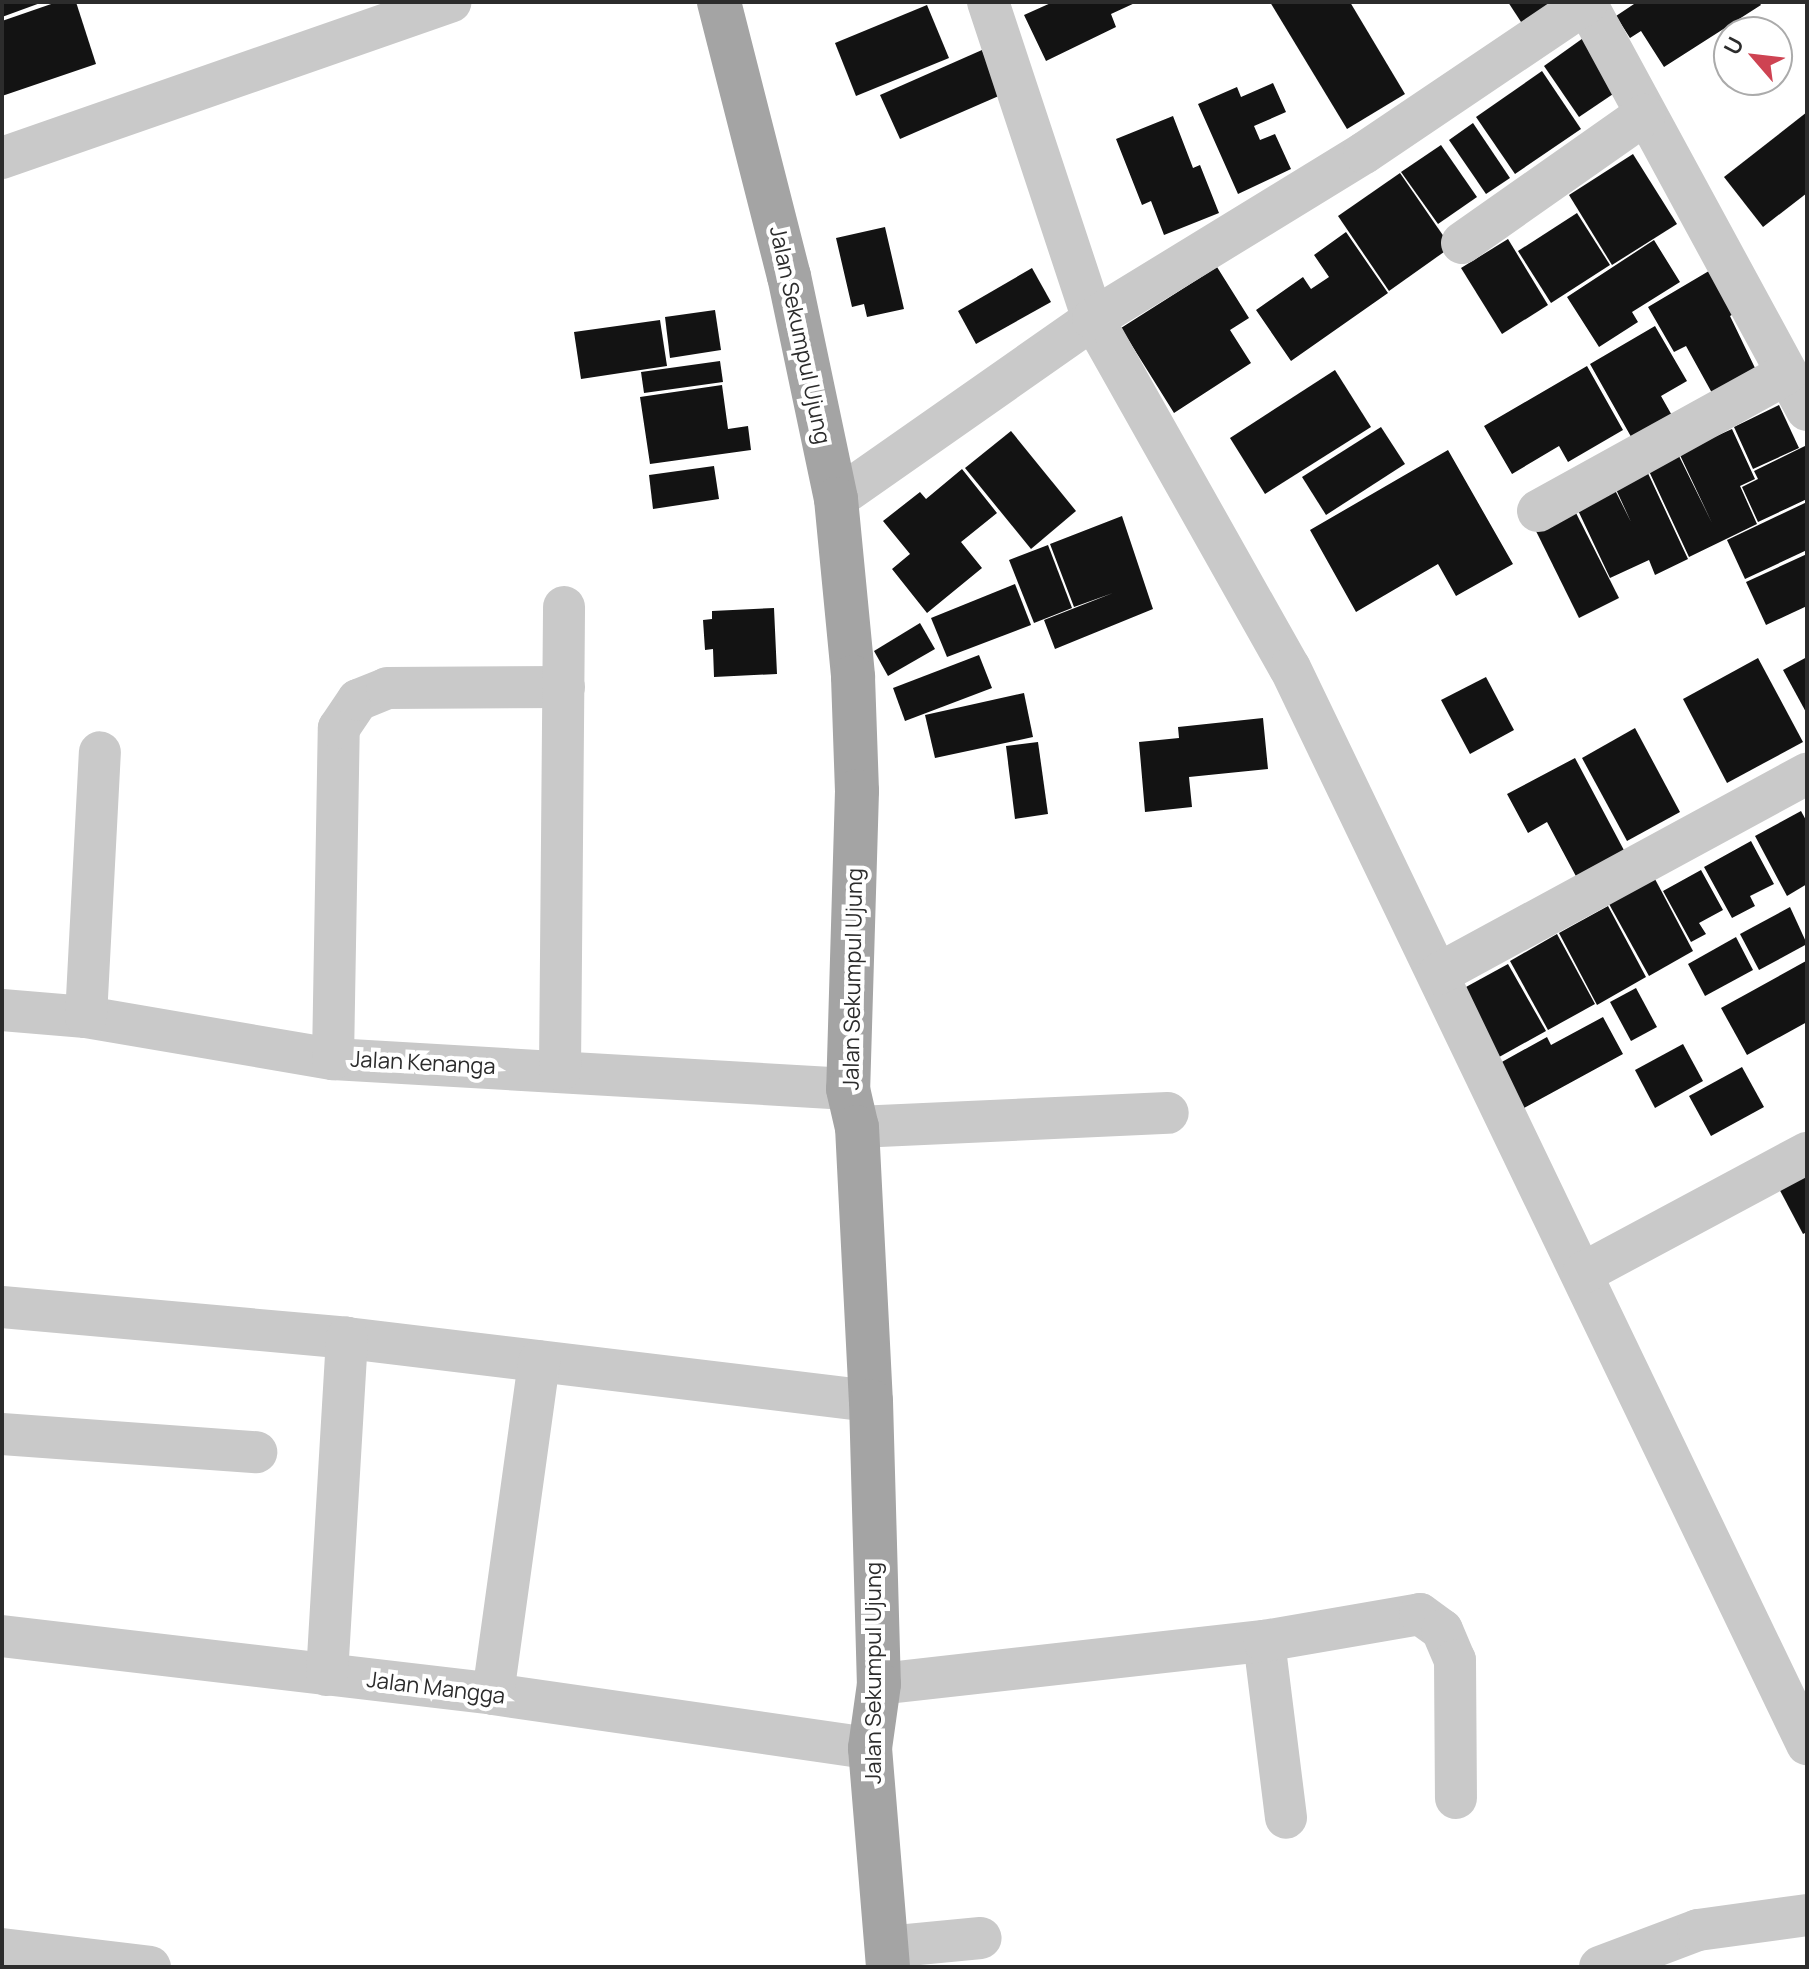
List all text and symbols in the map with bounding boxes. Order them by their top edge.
north arrow [1713,16,1793,96]
text: U [1717,32,1751,60]
street label: Jalan Sekumpul Ujung [764,224,836,446]
street label: Jalan Sekumpul Ujung [838,868,868,1090]
street label: Jalan Kenanga [350,1046,496,1080]
street label: Jalan Sekumpul Ujung [861,1562,887,1784]
street label: Jalan Mangga [365,1666,507,1710]

